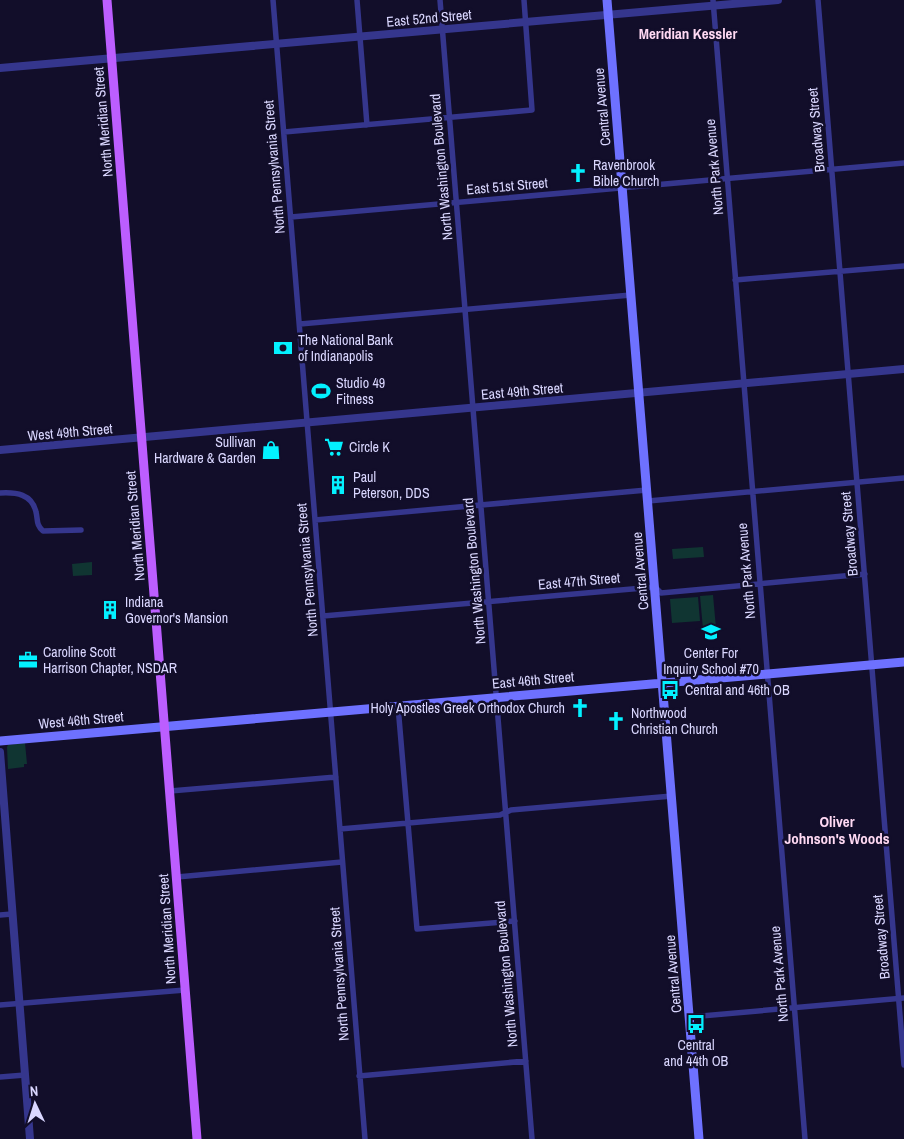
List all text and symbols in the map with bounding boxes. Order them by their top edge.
street label: East 52nd Street [386,5,472,31]
district label: Meridian Kessler [639,23,737,44]
street label: North Meridian Street [89,66,117,178]
street label: Central Avenue [590,67,614,147]
street label: Broadway Street [803,87,829,173]
street label: North Washington Boulevard [426,93,456,241]
street label: North Pennsylvania Street [259,99,289,235]
street label: North Park Avenue [701,118,727,216]
place label: Ravenbrook Bible Church [593,156,659,190]
church icon: Ravenbrook Bible Church [567,162,589,184]
street label: East 51st Street [466,173,548,199]
place label: The National Bank of Indianapolis [298,331,393,365]
bank icon: The National Bank of Indianapolis [272,337,294,359]
place label: Studio 49 Fitness [336,374,385,408]
street label: East 49th Street [480,378,564,404]
sports icon: Studio 49 Fitness [310,380,332,402]
street label: West 49th Street [27,419,113,445]
place label: Sullivan Hardware & Garden [154,433,256,467]
supermarket icon: Circle K [323,436,345,458]
place label: Circle K [349,438,390,456]
shop icon: Sullivan Hardware & Garden [260,439,282,461]
place label: Paul Peterson, DDS [353,468,430,502]
street label: North Meridian Street [121,470,149,582]
building icon: Paul Peterson, DDS [327,474,349,496]
street label: Broadway Street [836,491,862,577]
street label: North Washington Boulevard [459,497,489,645]
street label: North Pennsylvania Street [292,502,322,638]
street label: North Park Avenue [733,522,759,620]
street label: Central Avenue [628,531,652,611]
street label: East 47th Street [537,568,621,594]
place label: Indiana Governor's Mansion [125,593,228,627]
building icon: Indiana Governor's Mansion [99,599,121,621]
school or university icon: Center For Inquiry School #70 [700,621,722,643]
place label: Caroline Scott Harrison Chapter, NSDAR [43,643,177,677]
place label: Center For Inquiry School #70 [663,644,759,678]
office icon: Caroline Scott Harrison Chapter, NSDAR [17,649,39,671]
street label: East 46th Street [491,667,575,693]
bus stop icon: Central and 46th OB [659,679,681,701]
place label: Central and 46th OB [685,681,790,699]
church icon: Holy Apostles Greek Orthodox Church [569,697,591,719]
place label: Holy Apostles Greek Orthodox Church [370,699,565,717]
place label: Northwood Christian Church [631,704,718,738]
street label: West 46th Street [38,707,124,733]
church icon: Northwood Christian Church [605,710,627,732]
district label: Oliver Johnson's Woods [784,811,890,849]
street label: North Meridian Street [154,873,180,985]
street label: Broadway Street [868,894,894,980]
street label: North Washington Boulevard [491,900,521,1048]
street label: North Pennsylvania Street [325,907,353,1041]
street label: North Park Avenue [766,925,792,1023]
street label: Central Avenue [661,934,685,1014]
bus stop icon: Central and 44th OB [685,1013,707,1035]
place label: Central and 44th OB [664,1036,729,1070]
north arrow [10,1079,60,1129]
text: N [29,1082,39,1100]

